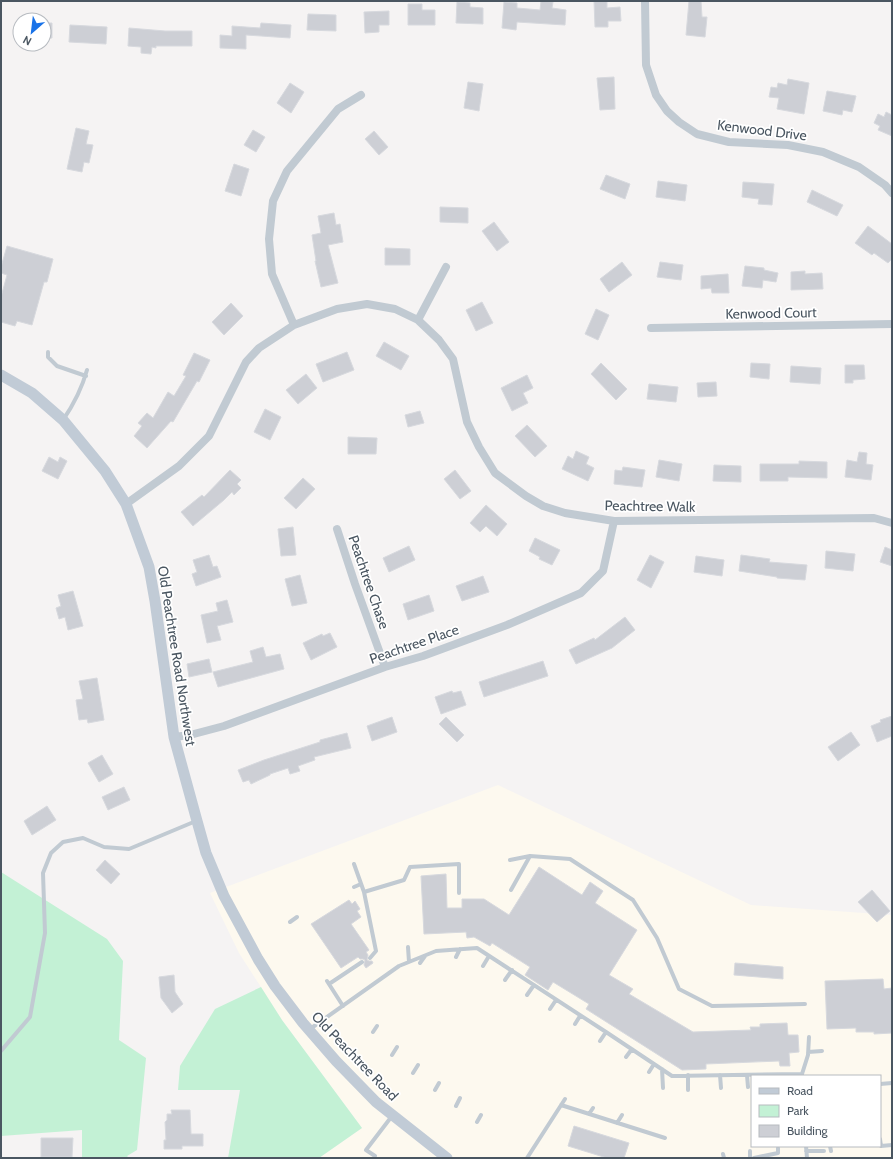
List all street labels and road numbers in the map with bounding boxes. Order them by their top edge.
street label: Kenwood Drive [716,116,808,144]
street label: Kenwood Court [725,303,817,323]
street label: Peachtree Walk [604,496,696,516]
street label: Peachtree Chase [345,533,393,631]
street label: Old Peachtree Road Northwest [154,565,200,748]
street label: Peachtree Place [367,620,461,668]
street label: Old Peachtree Road [308,1008,402,1104]

